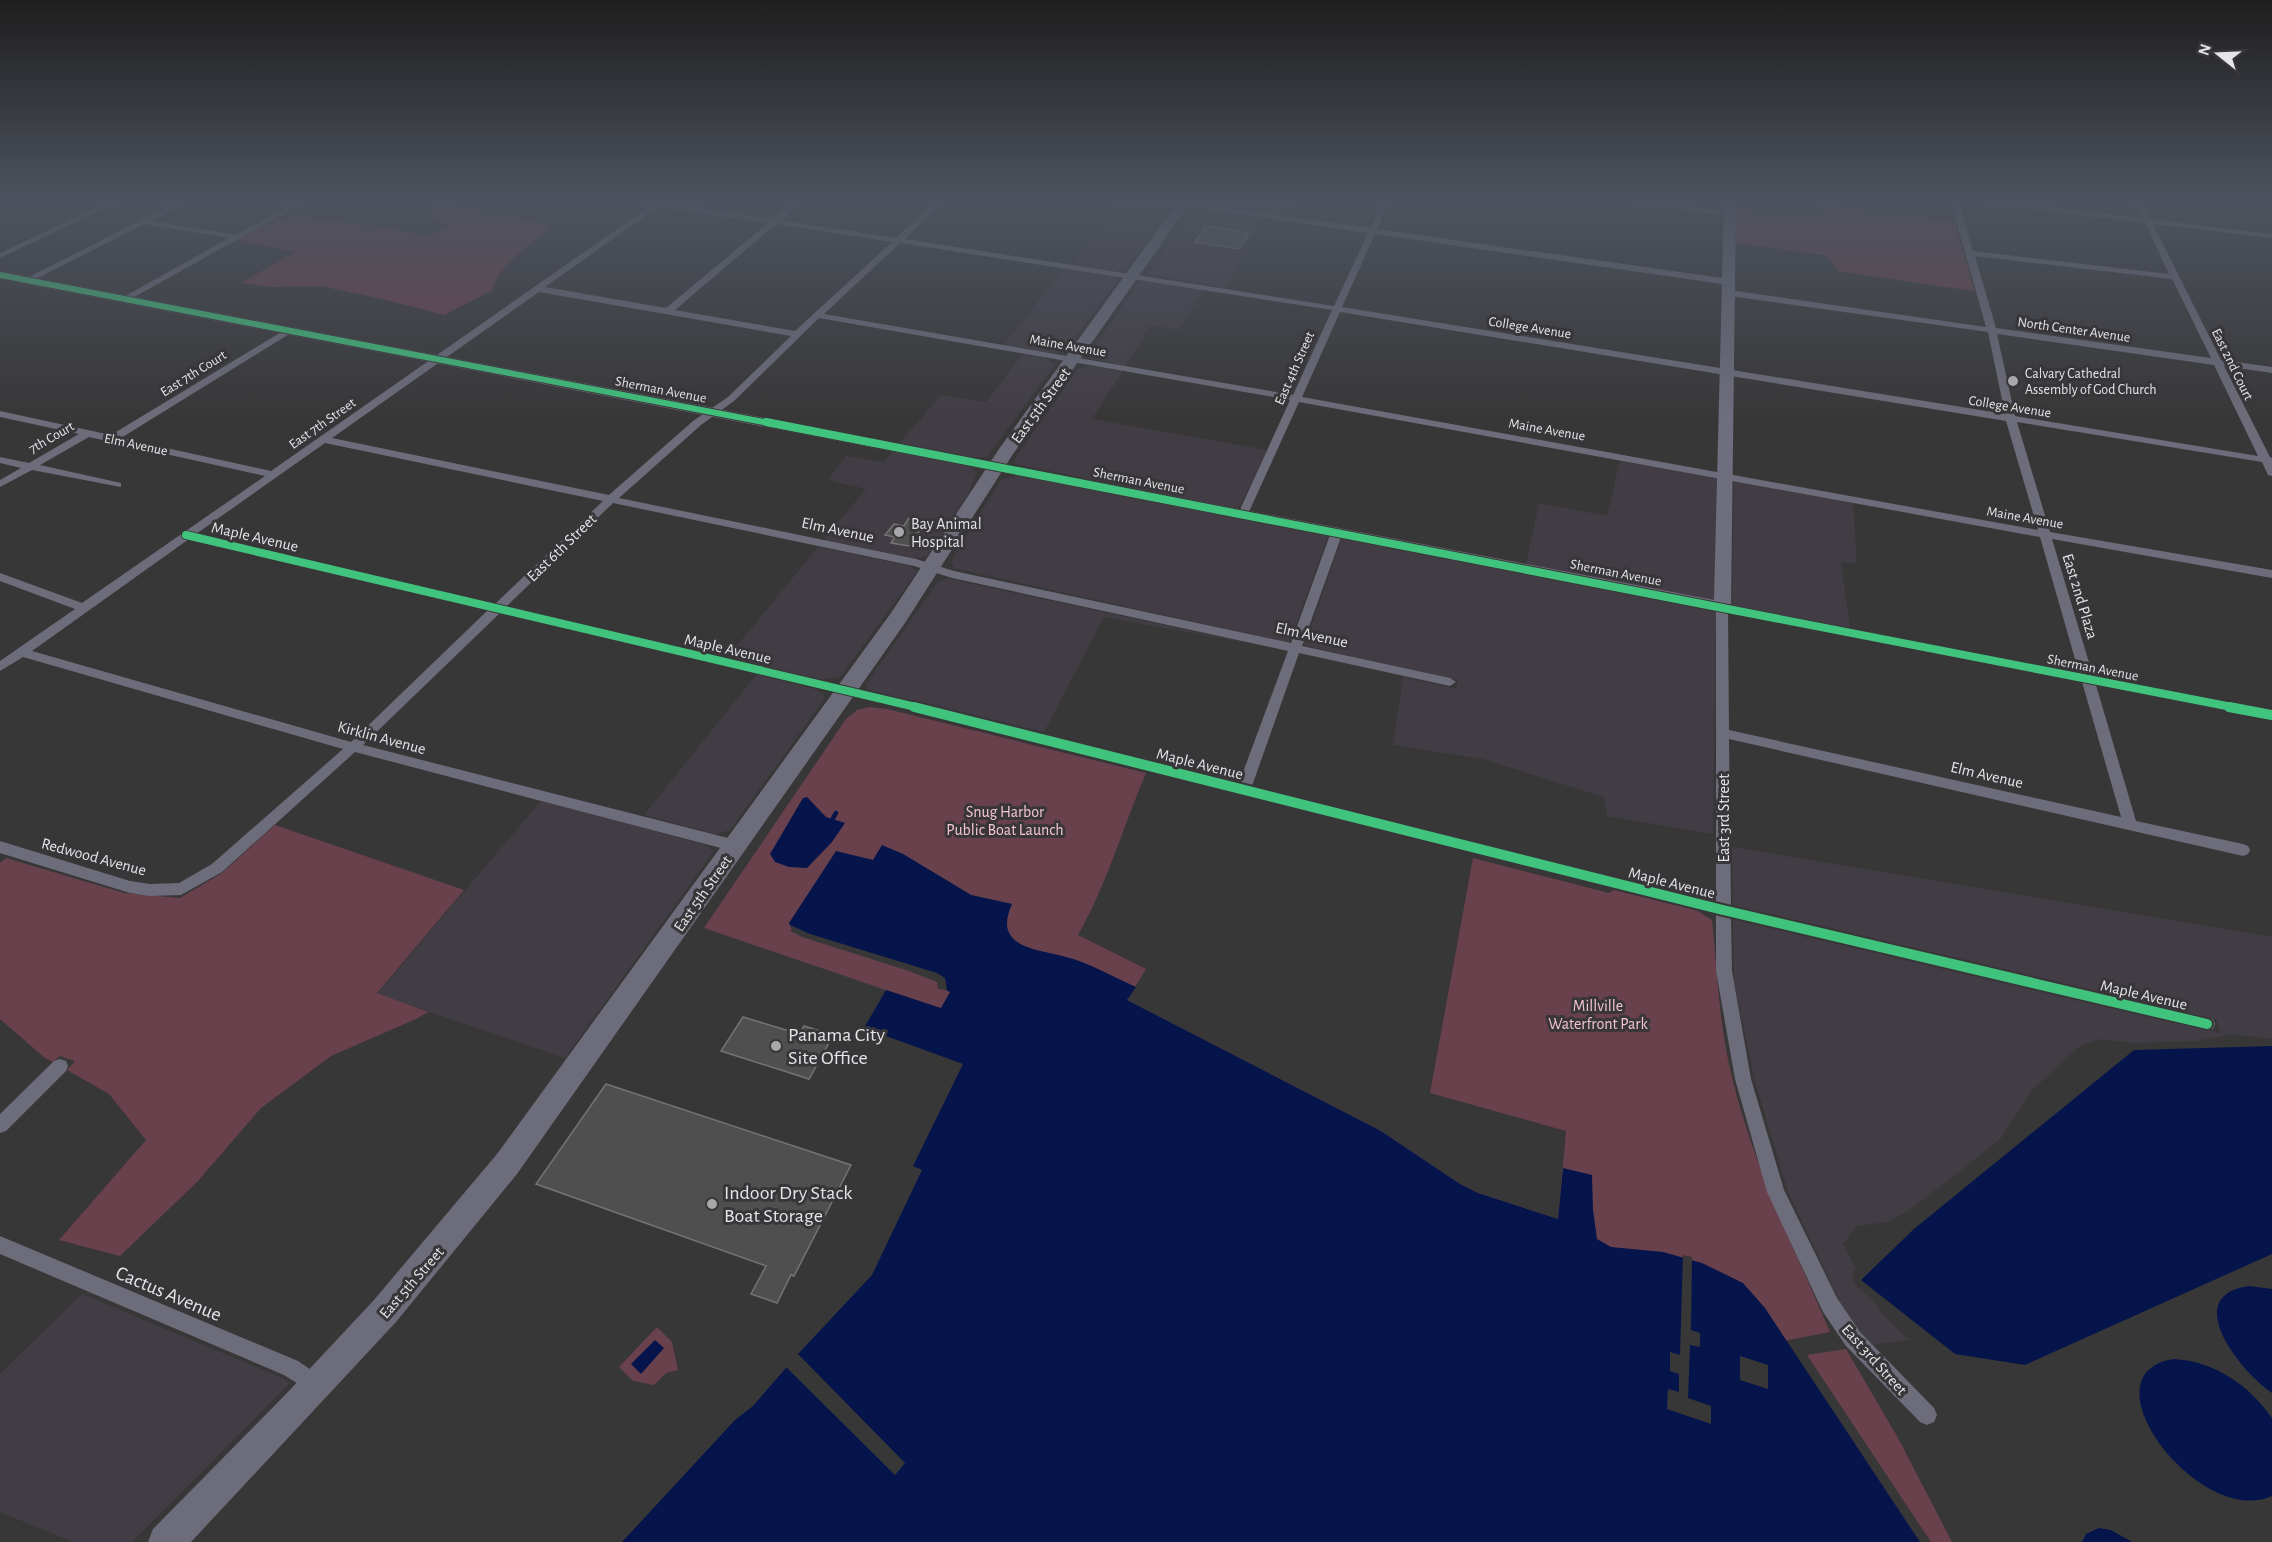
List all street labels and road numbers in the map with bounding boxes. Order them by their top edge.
street label: College Avenue [1488,315,1572,341]
street label: North Center Avenue [2017,315,2131,345]
street label: East 2nd Court [2209,326,2256,403]
street label: East 4th Street [1273,329,1318,407]
street label: Maine Avenue [1028,332,1107,360]
street label: East 7th Court [158,348,229,400]
street label: East 5th Street [1008,365,1073,446]
street label: Sherman Avenue [614,374,708,406]
street label: College Avenue [1968,394,2052,420]
street label: East 7th Street [287,395,359,452]
street label: Maine Avenue [1507,416,1586,444]
street label: 7th Court [26,419,77,456]
street label: Elm Avenue [103,431,169,459]
street label: Sherman Avenue [1092,465,1186,497]
street label: Maine Avenue [1985,504,2064,532]
street label: East 6th Street [524,511,600,585]
street label: Elm Avenue [800,514,876,545]
street label: Maple Avenue [210,519,300,555]
street label: East 2nd Plaza [2059,552,2101,641]
street label: Sherman Avenue [1569,557,1663,589]
street label: Elm Avenue [1274,619,1350,650]
street label: Maple Avenue [683,631,773,667]
street label: Sherman Avenue [2046,652,2140,684]
street label: Kirklin Avenue [336,719,428,757]
street label: Maple Avenue [1155,745,1245,782]
street label: Elm Avenue [1949,759,2024,791]
street label: East 3rd Street [1716,774,1732,862]
street label: Redwood Avenue [40,835,148,879]
street label: East 5th Street [671,853,735,935]
street label: Maple Avenue [1627,864,1717,901]
street label: Maple Avenue [2099,977,2189,1013]
street label: East 5th Street [377,1244,447,1321]
street label: Cactus Avenue [113,1263,224,1325]
street label: East 3rd Street [1839,1321,1910,1398]

